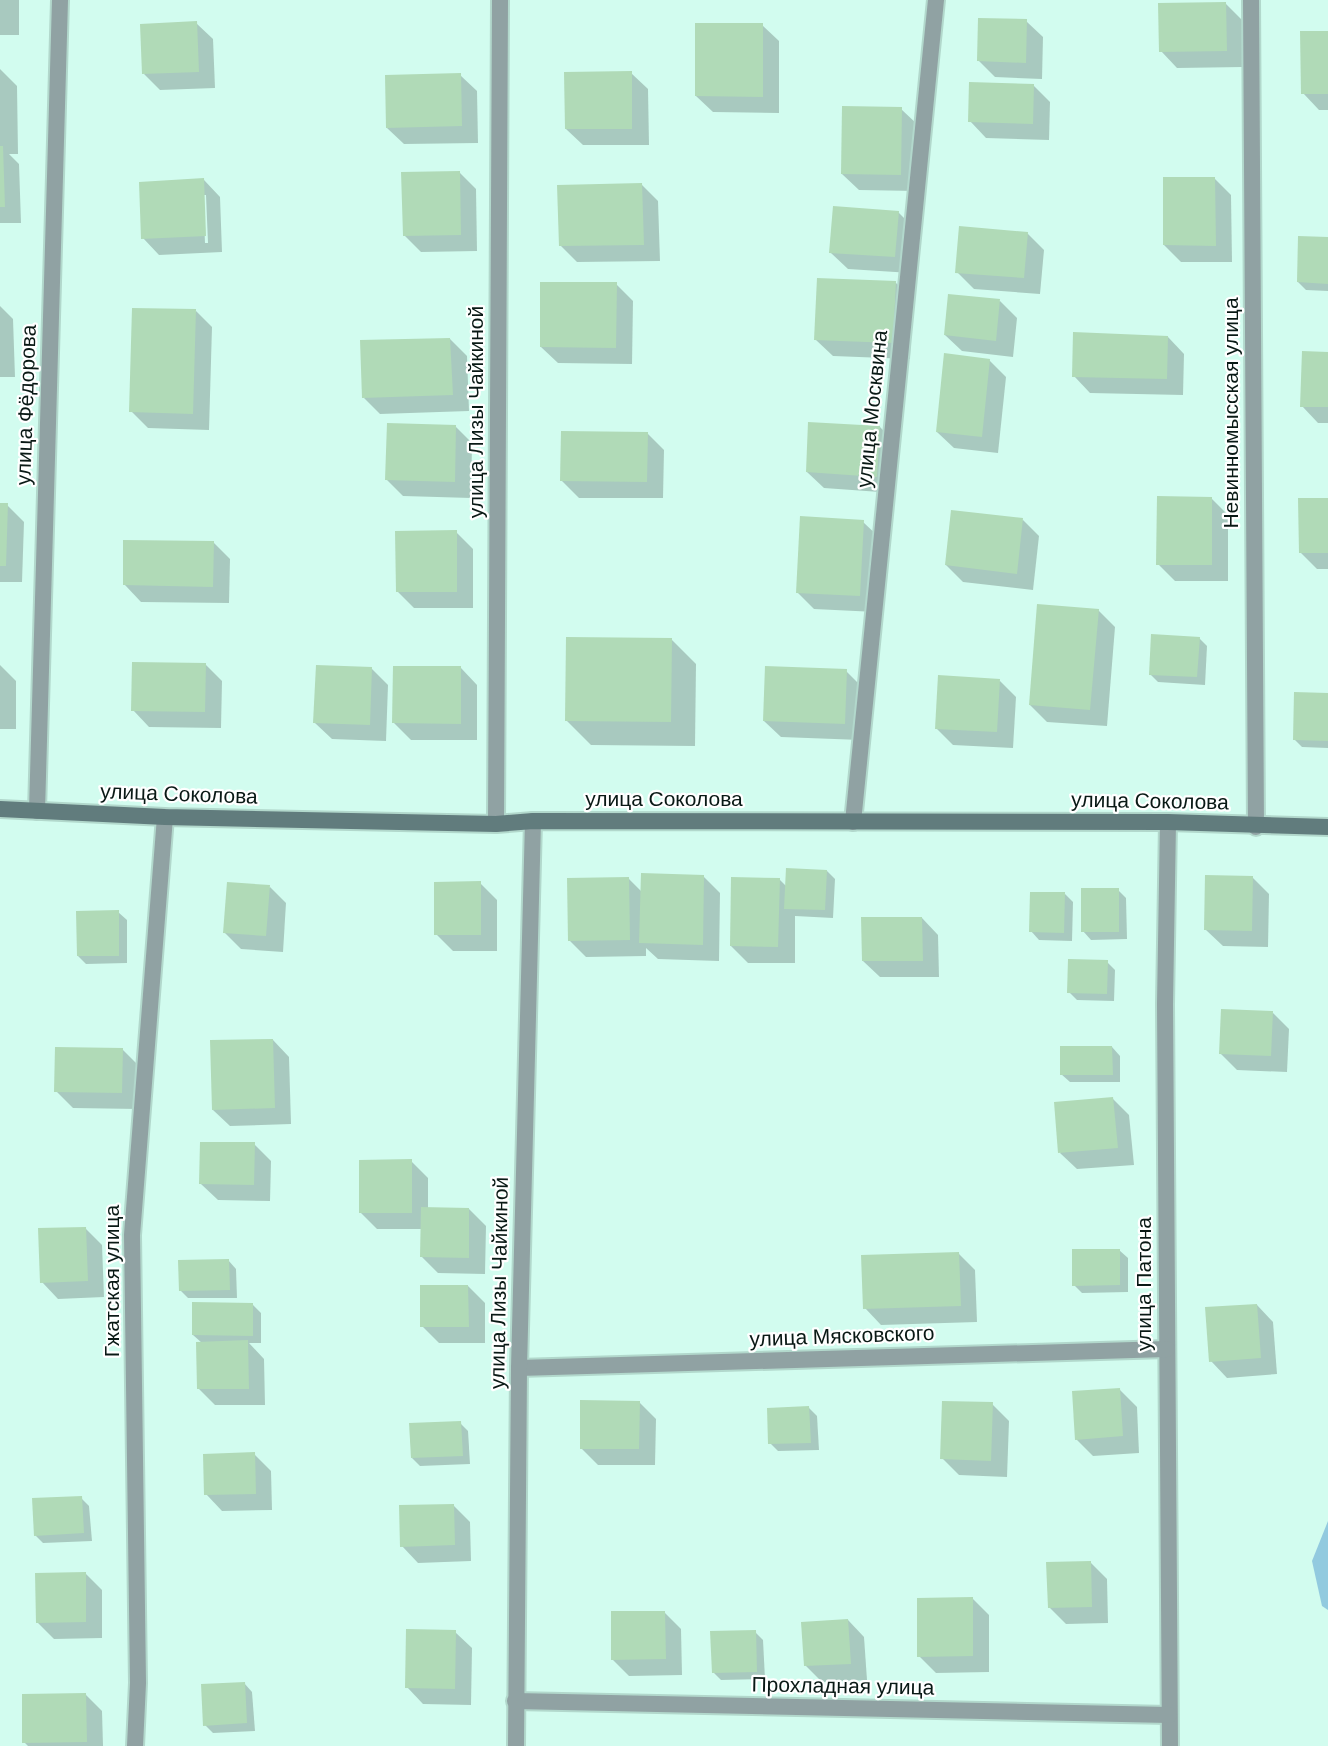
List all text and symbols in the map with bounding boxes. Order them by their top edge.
street label: Невинномысская улица [1217,297,1245,529]
street label: улица Лизы Чайкиной [462,306,490,518]
street label: улица Фёдорова [9,324,43,486]
street label: улица Москвина [850,328,894,489]
street label: улица Соколова [100,777,259,811]
street label: улица Соколова [585,785,743,813]
street label: улица Соколова [1071,786,1229,816]
street label: улица Лизы Чайкиной [483,1177,515,1389]
street label: Гжатская улица [98,1204,126,1357]
street label: улица Патона [1130,1217,1158,1351]
street label: улица Мясковского [749,1319,935,1353]
street label: Прохладная улица [751,1670,935,1702]

